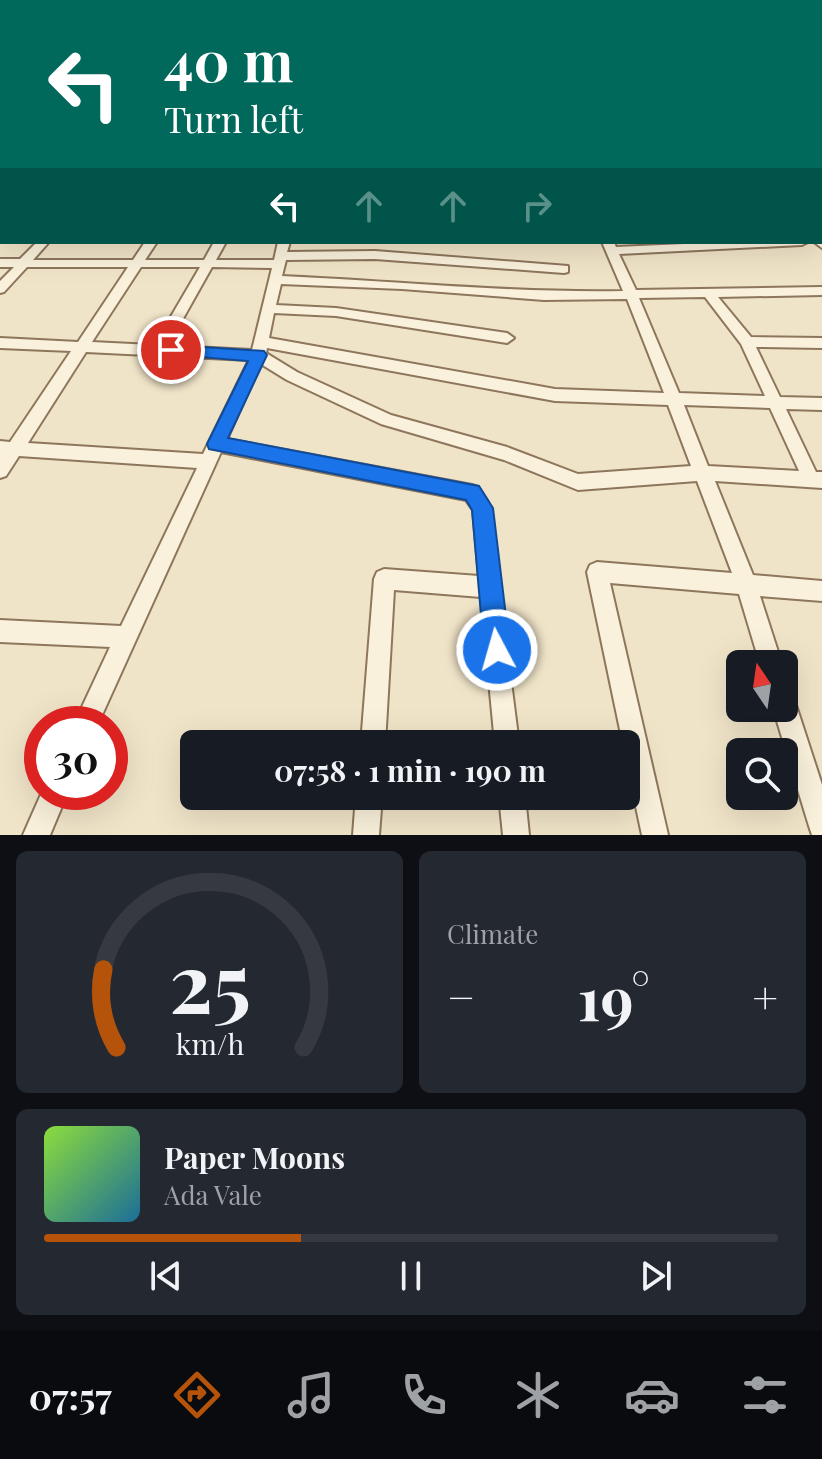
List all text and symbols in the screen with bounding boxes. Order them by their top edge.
text: 40 m [164,22,293,97]
icon: left [32,32,136,136]
text: Turn left [164,94,303,142]
icon: left [263,184,307,228]
icon: ahead [347,184,391,228]
icon: ahead [431,184,475,228]
icon: right [515,184,559,228]
pin [137,316,205,384]
icon: arrive [149,328,193,372]
position arrow [455,608,539,692]
north arrow [726,650,798,722]
map controls [726,650,798,810]
speed limit sign: 30 [24,706,128,810]
button: search [726,738,798,810]
text: 07:58 · 1 min · 190 m [274,750,546,790]
text: Climate [447,916,538,951]
text: 25 [169,924,250,1035]
text: 19° [578,956,650,1036]
text: − [447,966,475,1025]
text: + [752,966,778,1025]
text: km/h [175,1024,244,1062]
text: Paper Moons [164,1137,345,1177]
text: Ada Vale [164,1177,262,1212]
icon: previous [144,1254,188,1298]
icon: pause [389,1254,433,1298]
icon: next [634,1254,678,1298]
icon: directions [169,1367,225,1423]
icon: music [283,1367,339,1423]
icon: phone [396,1367,452,1423]
icon: climate [510,1367,566,1423]
icon: car [624,1367,680,1423]
icon: filters [737,1367,793,1423]
text: 07:57 [29,1371,112,1419]

